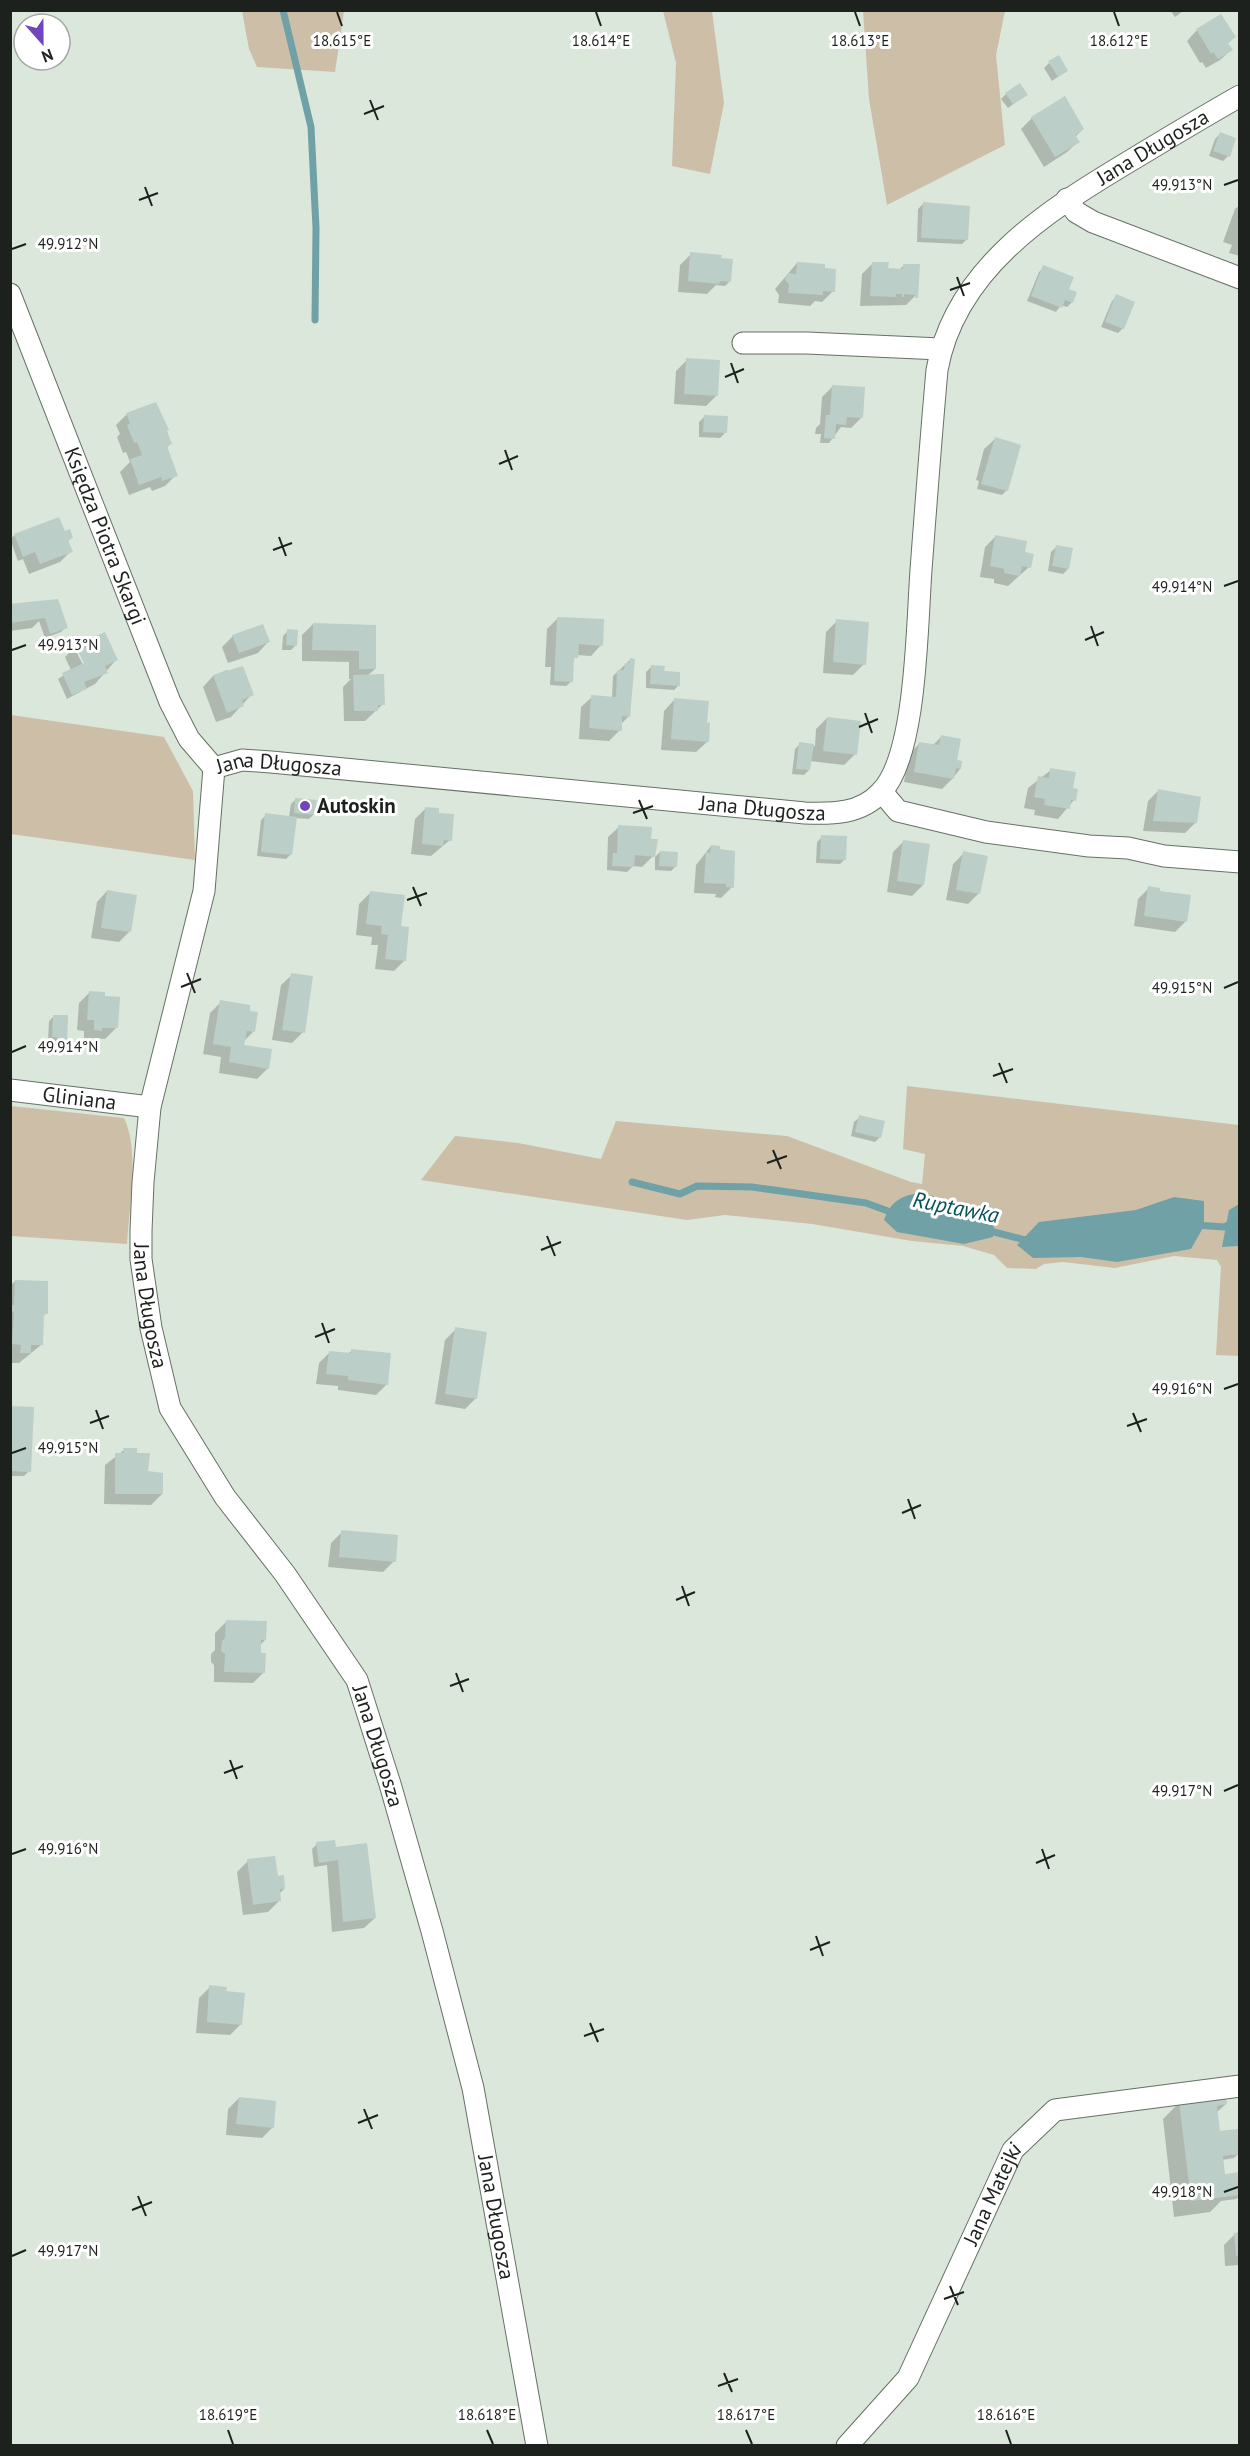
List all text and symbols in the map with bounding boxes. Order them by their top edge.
north arrow [12,12,72,72]
text: 18.615°E [313,31,371,50]
text: 18.614°E [572,31,630,50]
text: 18.613°E [831,31,889,50]
text: 18.612°E [1090,31,1148,50]
text: N [39,45,56,67]
street label: Jana Długosza [1090,103,1214,192]
text: 49.913°N [1152,175,1212,194]
text: 49.912°N [38,234,98,253]
street label: Księdza Piotra Skargi [58,443,152,629]
text: 49.914°N [1152,577,1212,596]
text: 49.913°N [38,635,98,654]
street label: Jana Długosza [212,746,343,782]
street label: Jana Długosza [697,789,826,826]
place label: Autoskin [317,792,396,819]
marker: Autoskin [298,799,312,813]
text: 49.915°N [1152,978,1212,997]
text: 49.914°N [38,1037,98,1056]
street label: Gliniana [41,1080,118,1116]
water label: Ruptawka [911,1185,1002,1229]
street label: Jana Długosza [128,1242,174,1371]
text: 49.916°N [1152,1379,1212,1398]
text: 49.915°N [38,1438,98,1457]
street label: Jana Długosza [346,1681,410,1810]
text: 49.917°N [1152,1781,1212,1800]
text: 49.916°N [38,1839,98,1858]
street label: Jana Matejki [957,2135,1027,2250]
street label: Jana Długosza [472,2151,521,2281]
text: 49.918°N [1152,2182,1212,2201]
text: 49.917°N [38,2241,98,2260]
text: 18.619°E [199,2405,257,2424]
text: 18.618°E [458,2405,516,2424]
text: 18.617°E [717,2405,775,2424]
text: 18.616°E [977,2405,1035,2424]

